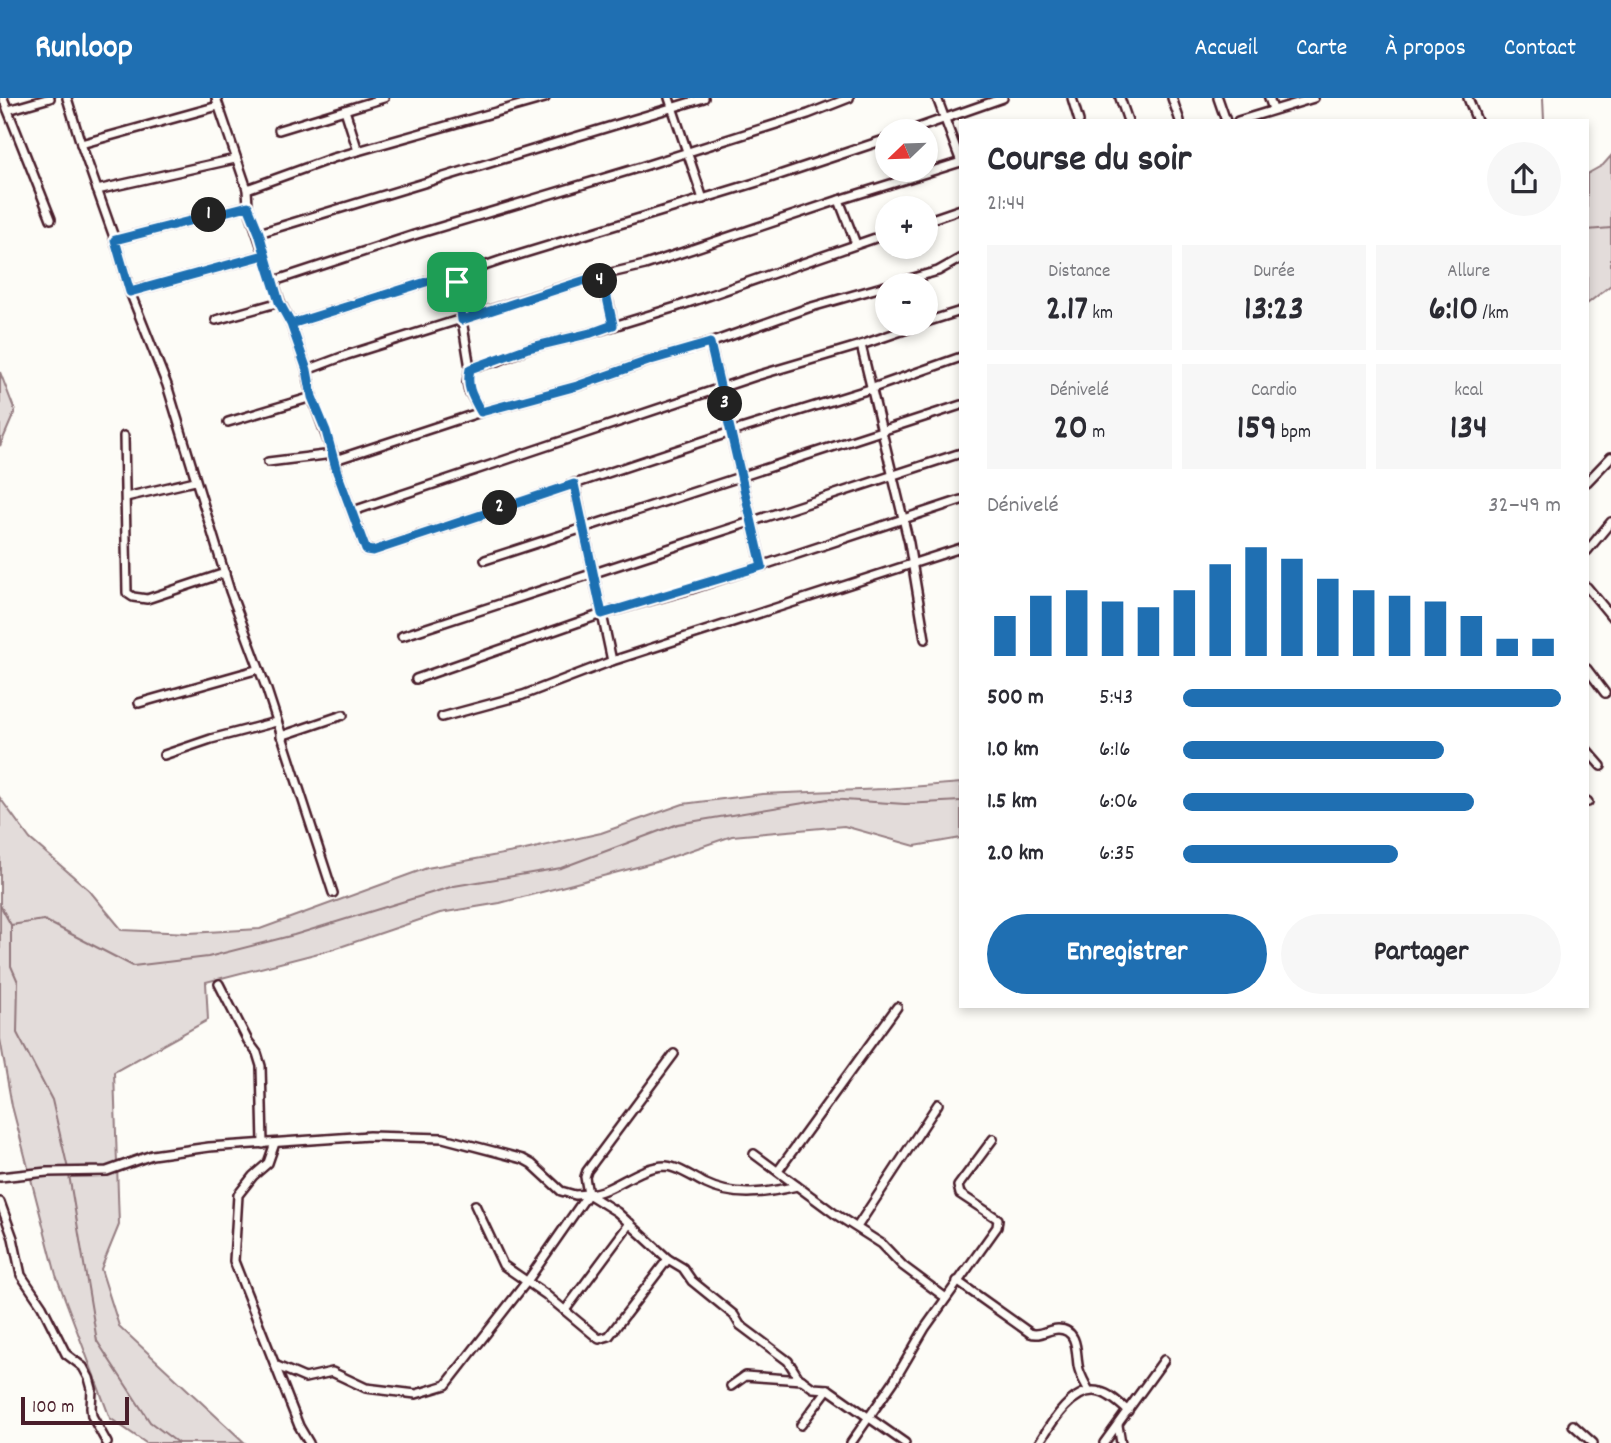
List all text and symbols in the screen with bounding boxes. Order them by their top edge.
text: Runloop [35,26,133,73]
text: Accueil [1194,32,1258,66]
text: Carte [1296,32,1347,66]
text: À propos [1385,32,1466,66]
text: Contact [1504,32,1576,66]
north arrow [875,119,938,182]
map controls [875,119,938,336]
text: Course du soir [987,134,1191,189]
button: share [1487,142,1561,216]
text: 21:44 [987,188,1025,221]
button: + [875,196,938,259]
pin: 1 [192,198,227,232]
text: 1 [206,201,211,228]
pin [427,252,487,312]
text: Distance [1048,259,1110,286]
text: Durée [1253,259,1295,286]
text: Allure [1447,259,1490,286]
icon: arrive [438,263,476,301]
pin: 4 [582,264,618,298]
text: 4 [596,267,603,294]
button: − [875,273,938,336]
text: 2.17 [1046,286,1088,336]
text: 13:23 [1244,286,1304,336]
text: 6:10 [1429,286,1478,336]
text: km [1088,301,1113,328]
text: /km [1478,301,1509,328]
text: Dénivelé [1050,378,1109,405]
text: Cardio [1251,378,1297,405]
text: kcal [1454,378,1483,405]
pin: 3 [708,386,742,422]
text: 3 [720,390,729,417]
text: 20 [1053,405,1088,455]
text: 159 [1237,405,1277,455]
text: 134 [1450,405,1488,455]
text: m [1088,420,1105,447]
text: bpm [1277,420,1311,447]
pin: 2 [482,490,518,526]
text: Dénivelé [987,490,1059,523]
text: 32–49 m [1488,490,1561,523]
text: 2 [495,494,504,521]
text: 500 m [987,682,1044,715]
text: 5:43 [1099,682,1133,715]
text: 1.0 km [987,734,1039,767]
text: 6:16 [1099,734,1130,767]
text: 1.5 km [987,786,1037,819]
text: 6:06 [1099,786,1138,819]
text: 2.0 km [987,838,1044,871]
text: 6:35 [1099,838,1135,871]
button: Enregistrer [987,914,1267,994]
button: Partager [1281,914,1561,994]
scale bar [21,1394,130,1426]
text: 100 m [32,1395,74,1422]

